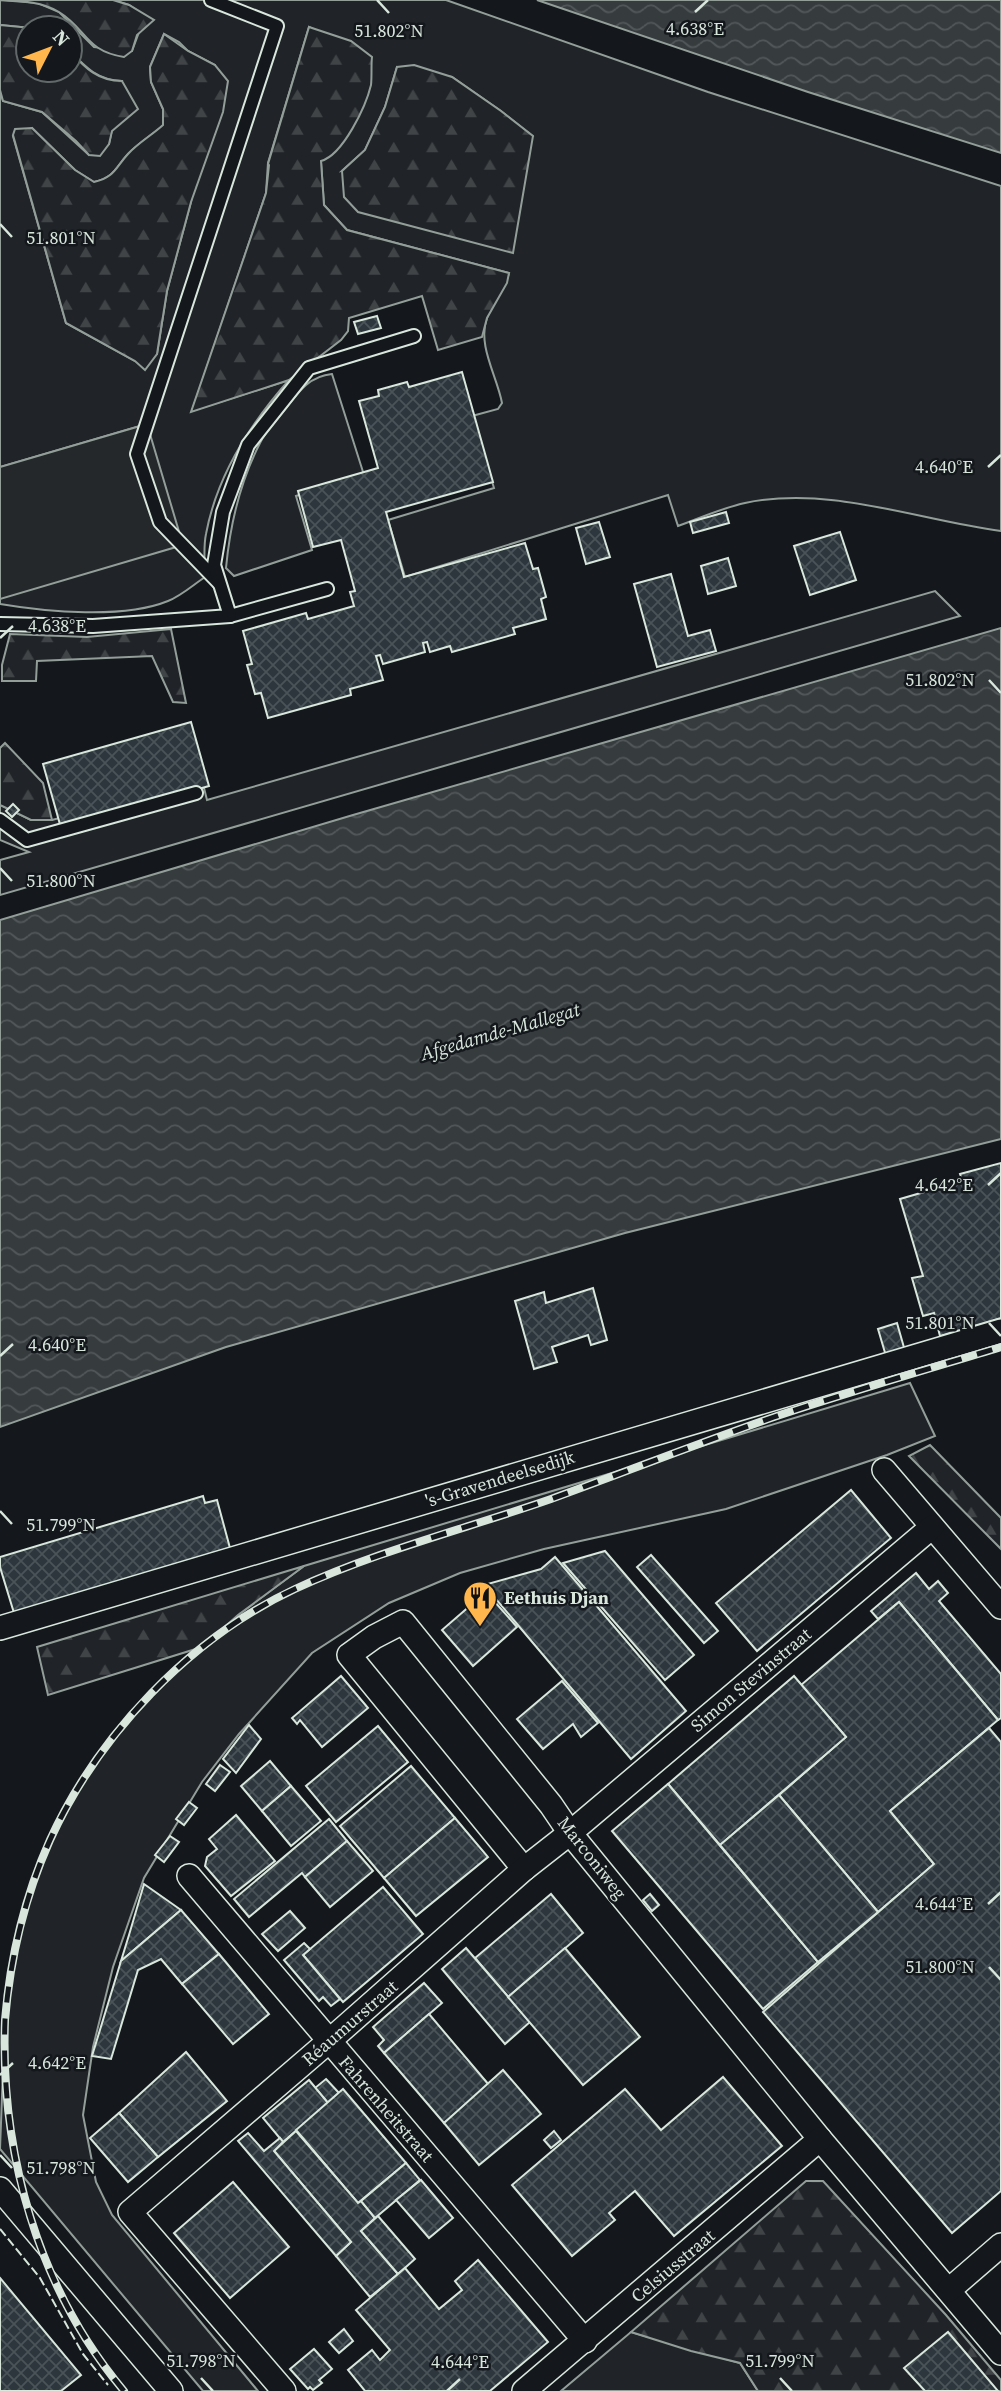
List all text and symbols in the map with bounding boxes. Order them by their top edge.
north arrow [14,14,84,84]
text: 4.638°E [666,16,724,41]
text: 51.802°N [354,18,424,43]
text: N [47,24,76,52]
text: 51.801°N [26,225,96,250]
text: 4.640°E [915,454,973,479]
text: 4.638°E [28,613,86,638]
text: 51.802°N [905,667,975,692]
text: 51.800°N [26,868,96,893]
water label: Afgedamde-Mallegat [416,996,583,1066]
text: 4.642°E [915,1172,973,1197]
text: 51.801°N [905,1310,975,1335]
text: 4.640°E [28,1332,86,1357]
street label: 's-Gravendeelsedijk [422,1444,578,1513]
text: 51.799°N [26,1512,96,1537]
restaurant icon: Eethuis Djan [461,1579,499,1628]
place label: Eethuis Djan [504,1585,609,1610]
street label: Simon Stevinstraat [685,1622,816,1737]
street label: Marconiweg [552,1811,633,1904]
text: 4.644°E [915,1891,973,1916]
text: 51.800°N [905,1954,975,1979]
street label: Réaumurstraat [296,1974,403,2071]
text: 4.642°E [28,2050,86,2075]
street label: Fahrenheitstraat [333,2050,440,2167]
text: 51.798°N [26,2155,96,2180]
street label: Celsiusstraat [625,2223,720,2308]
text: 51.798°N [166,2348,236,2373]
text: 51.799°N [745,2348,815,2373]
text: 4.644°E [431,2349,489,2374]

